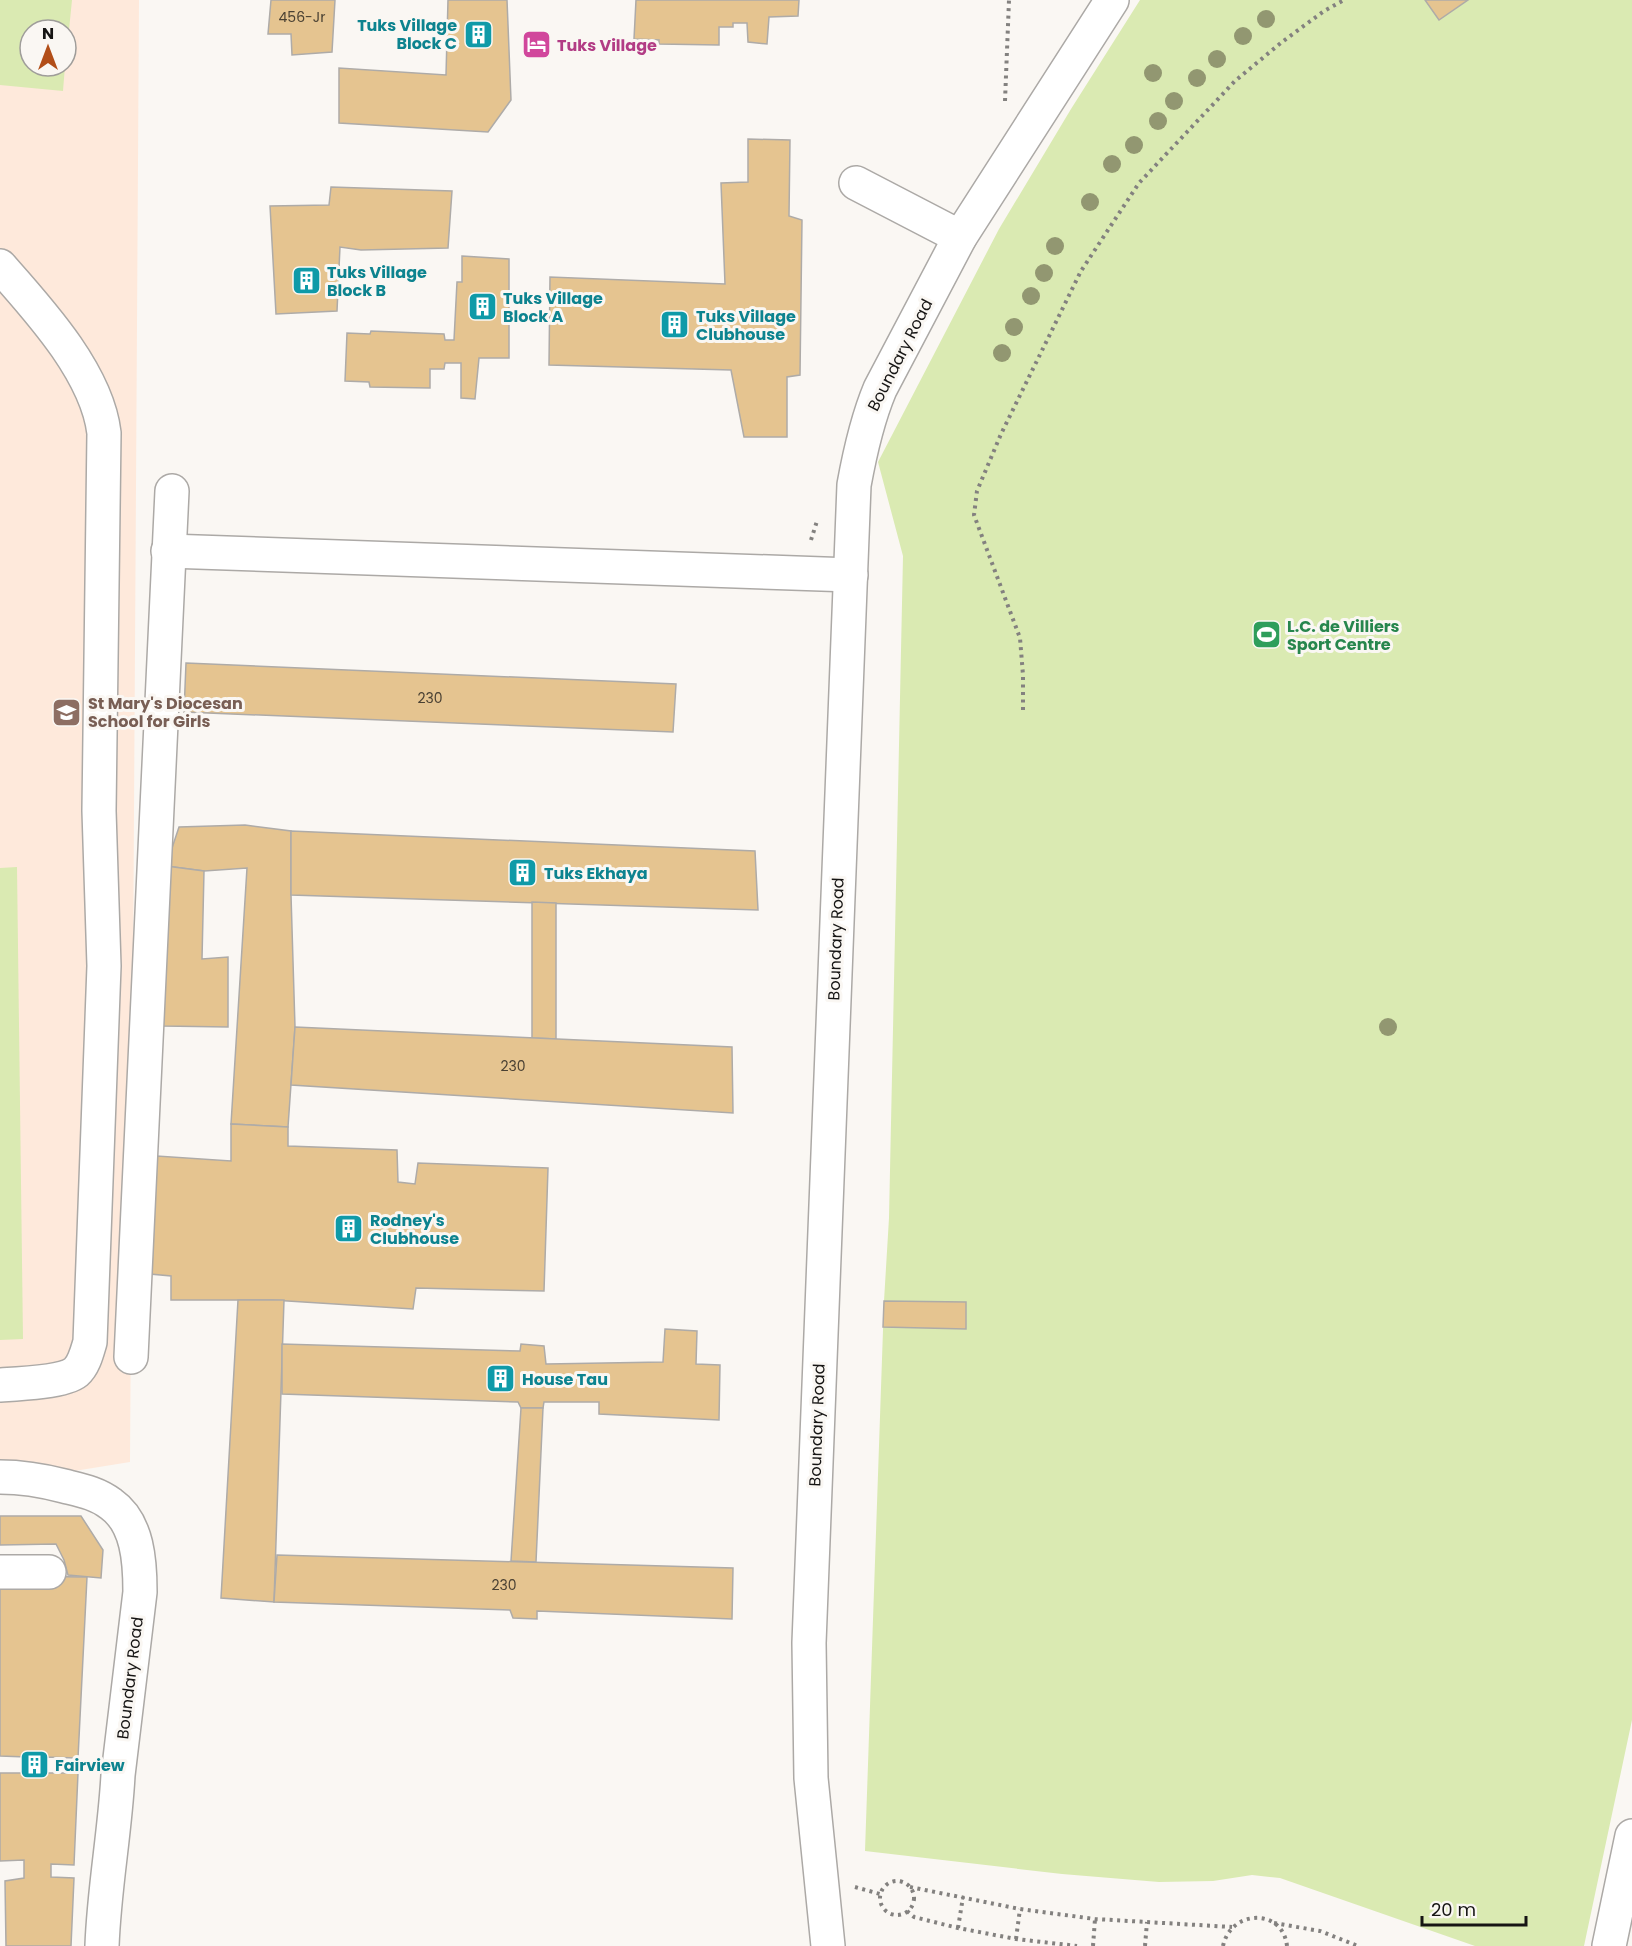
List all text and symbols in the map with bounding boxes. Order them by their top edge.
house number: 456-Jr [279,7,325,27]
place label: Tuks Village Block C [357,14,457,55]
north arrow [18,18,78,78]
building icon: Tuks Village Block C [462,18,494,50]
text: N [42,22,54,45]
hotel icon: Tuks Village [520,29,552,61]
place label: Tuks Village [557,34,657,57]
place label: Tuks Village Block B [327,261,427,302]
building icon: Tuks Village Block B [290,265,322,297]
place label: Tuks Village Block A [503,287,603,328]
building icon: Tuks Village Block A [466,291,498,323]
street label: Boundary Road [862,295,938,415]
place label: Tuks Village Clubhouse [696,305,796,346]
building icon: Tuks Village Clubhouse [659,309,691,341]
place label: L.C. de Villiers Sport Centre [1287,615,1400,656]
sports icon: L.C. de Villiers Sport Centre [1250,619,1282,651]
house number: 230 [417,688,443,708]
place label: St Mary's Diocesan School for Girls [88,692,243,733]
school or university icon: St Mary's Diocesan School for Girls [51,696,83,728]
building icon: Tuks Ekhaya [507,857,539,889]
place label: Tuks Ekhaya [544,862,648,885]
street label: Boundary Road [822,877,850,1001]
house number: 230 [500,1056,526,1076]
place label: Rodney's Clubhouse [370,1209,459,1250]
building icon: Rodney's Clubhouse [333,1213,365,1245]
building icon: House Tau [485,1363,517,1395]
street label: Boundary Road [803,1363,831,1487]
place label: House Tau [522,1368,608,1391]
house number: 230 [491,1575,517,1595]
street label: Boundary Road [111,1616,149,1740]
building icon: Fairview [18,1749,50,1781]
place label: Fairview [55,1754,125,1777]
scale bar [1422,1889,1526,1927]
text: 20 m [1431,1897,1476,1922]

